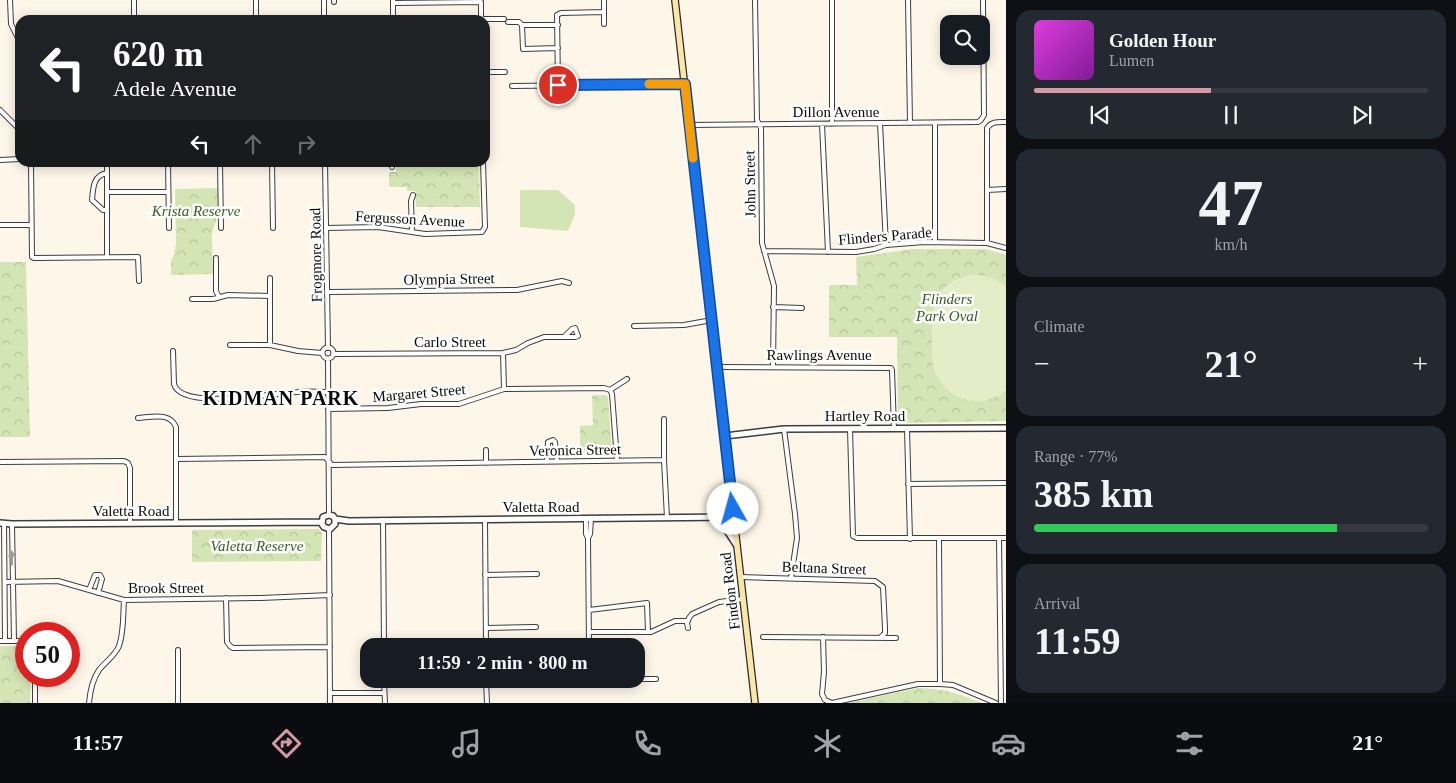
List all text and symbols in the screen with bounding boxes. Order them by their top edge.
map controls [940,15,990,65]
button: search [940,15,990,65]
text: Golden Hour [1109,30,1216,51]
icon: left [30,35,95,100]
text: 620 m [113,35,203,74]
text: Lumen [1109,52,1154,69]
pin [537,64,579,106]
icon: arrive [544,71,572,99]
text: Adele Avenue [113,76,237,101]
icon: previous [1086,101,1114,129]
icon: pause [1217,101,1245,129]
icon: next [1348,101,1376,129]
street label: Dillon Avenue [793,104,880,120]
icon: left [186,130,214,158]
icon: ahead [239,130,267,158]
icon: right [292,130,320,158]
street label: John Street [741,149,759,218]
text: 47 [1199,167,1264,239]
park label: Krista Reserve [151,203,241,219]
street label: Frogmore Road [307,207,325,302]
street label: Fergusson Avenue [355,208,466,230]
street label: Flinders Parade [838,224,933,248]
text: km/h [1215,236,1247,253]
street label: Olympia Street [403,270,496,288]
park label: Flinders Park Oval [915,291,978,324]
text: Climate [1034,318,1085,335]
street label: Carlo Street [414,334,487,350]
text: 21° [1204,343,1258,385]
street label: Rawlings Avenue [766,347,872,363]
text: − [1034,348,1050,379]
text: + [1412,348,1428,379]
street label: Margaret Street [372,381,467,405]
district label: KIDMAN PARK [203,387,359,409]
street label: Hartley Road [825,408,906,424]
street label: Veronica Street [529,441,622,459]
text: Range · 77% [1034,448,1118,465]
text: 385 km [1034,473,1153,515]
position arrow [706,482,758,534]
street label: Valetta Road [502,499,580,515]
street label: Valetta Road [92,503,170,519]
park label: Valetta Reserve [211,538,304,554]
one-way arrow [8,549,16,565]
street label: Findon Road [717,551,743,631]
street label: Beltana Street [781,559,867,577]
street label: Brook Street [128,580,205,596]
text: Arrival [1034,595,1080,612]
text: 11:59 [1034,620,1121,662]
speed limit sign: 50 [15,622,80,687]
text: 11:59 · 2 min · 800 m [418,652,587,673]
icon: directions [269,726,304,761]
icon: music [449,726,484,761]
icon: phone [630,726,665,761]
icon: climate [810,726,845,761]
icon: car [991,726,1026,761]
icon: filters [1172,726,1207,761]
text: 11:57 [73,730,123,755]
text: 21° [1352,730,1383,755]

